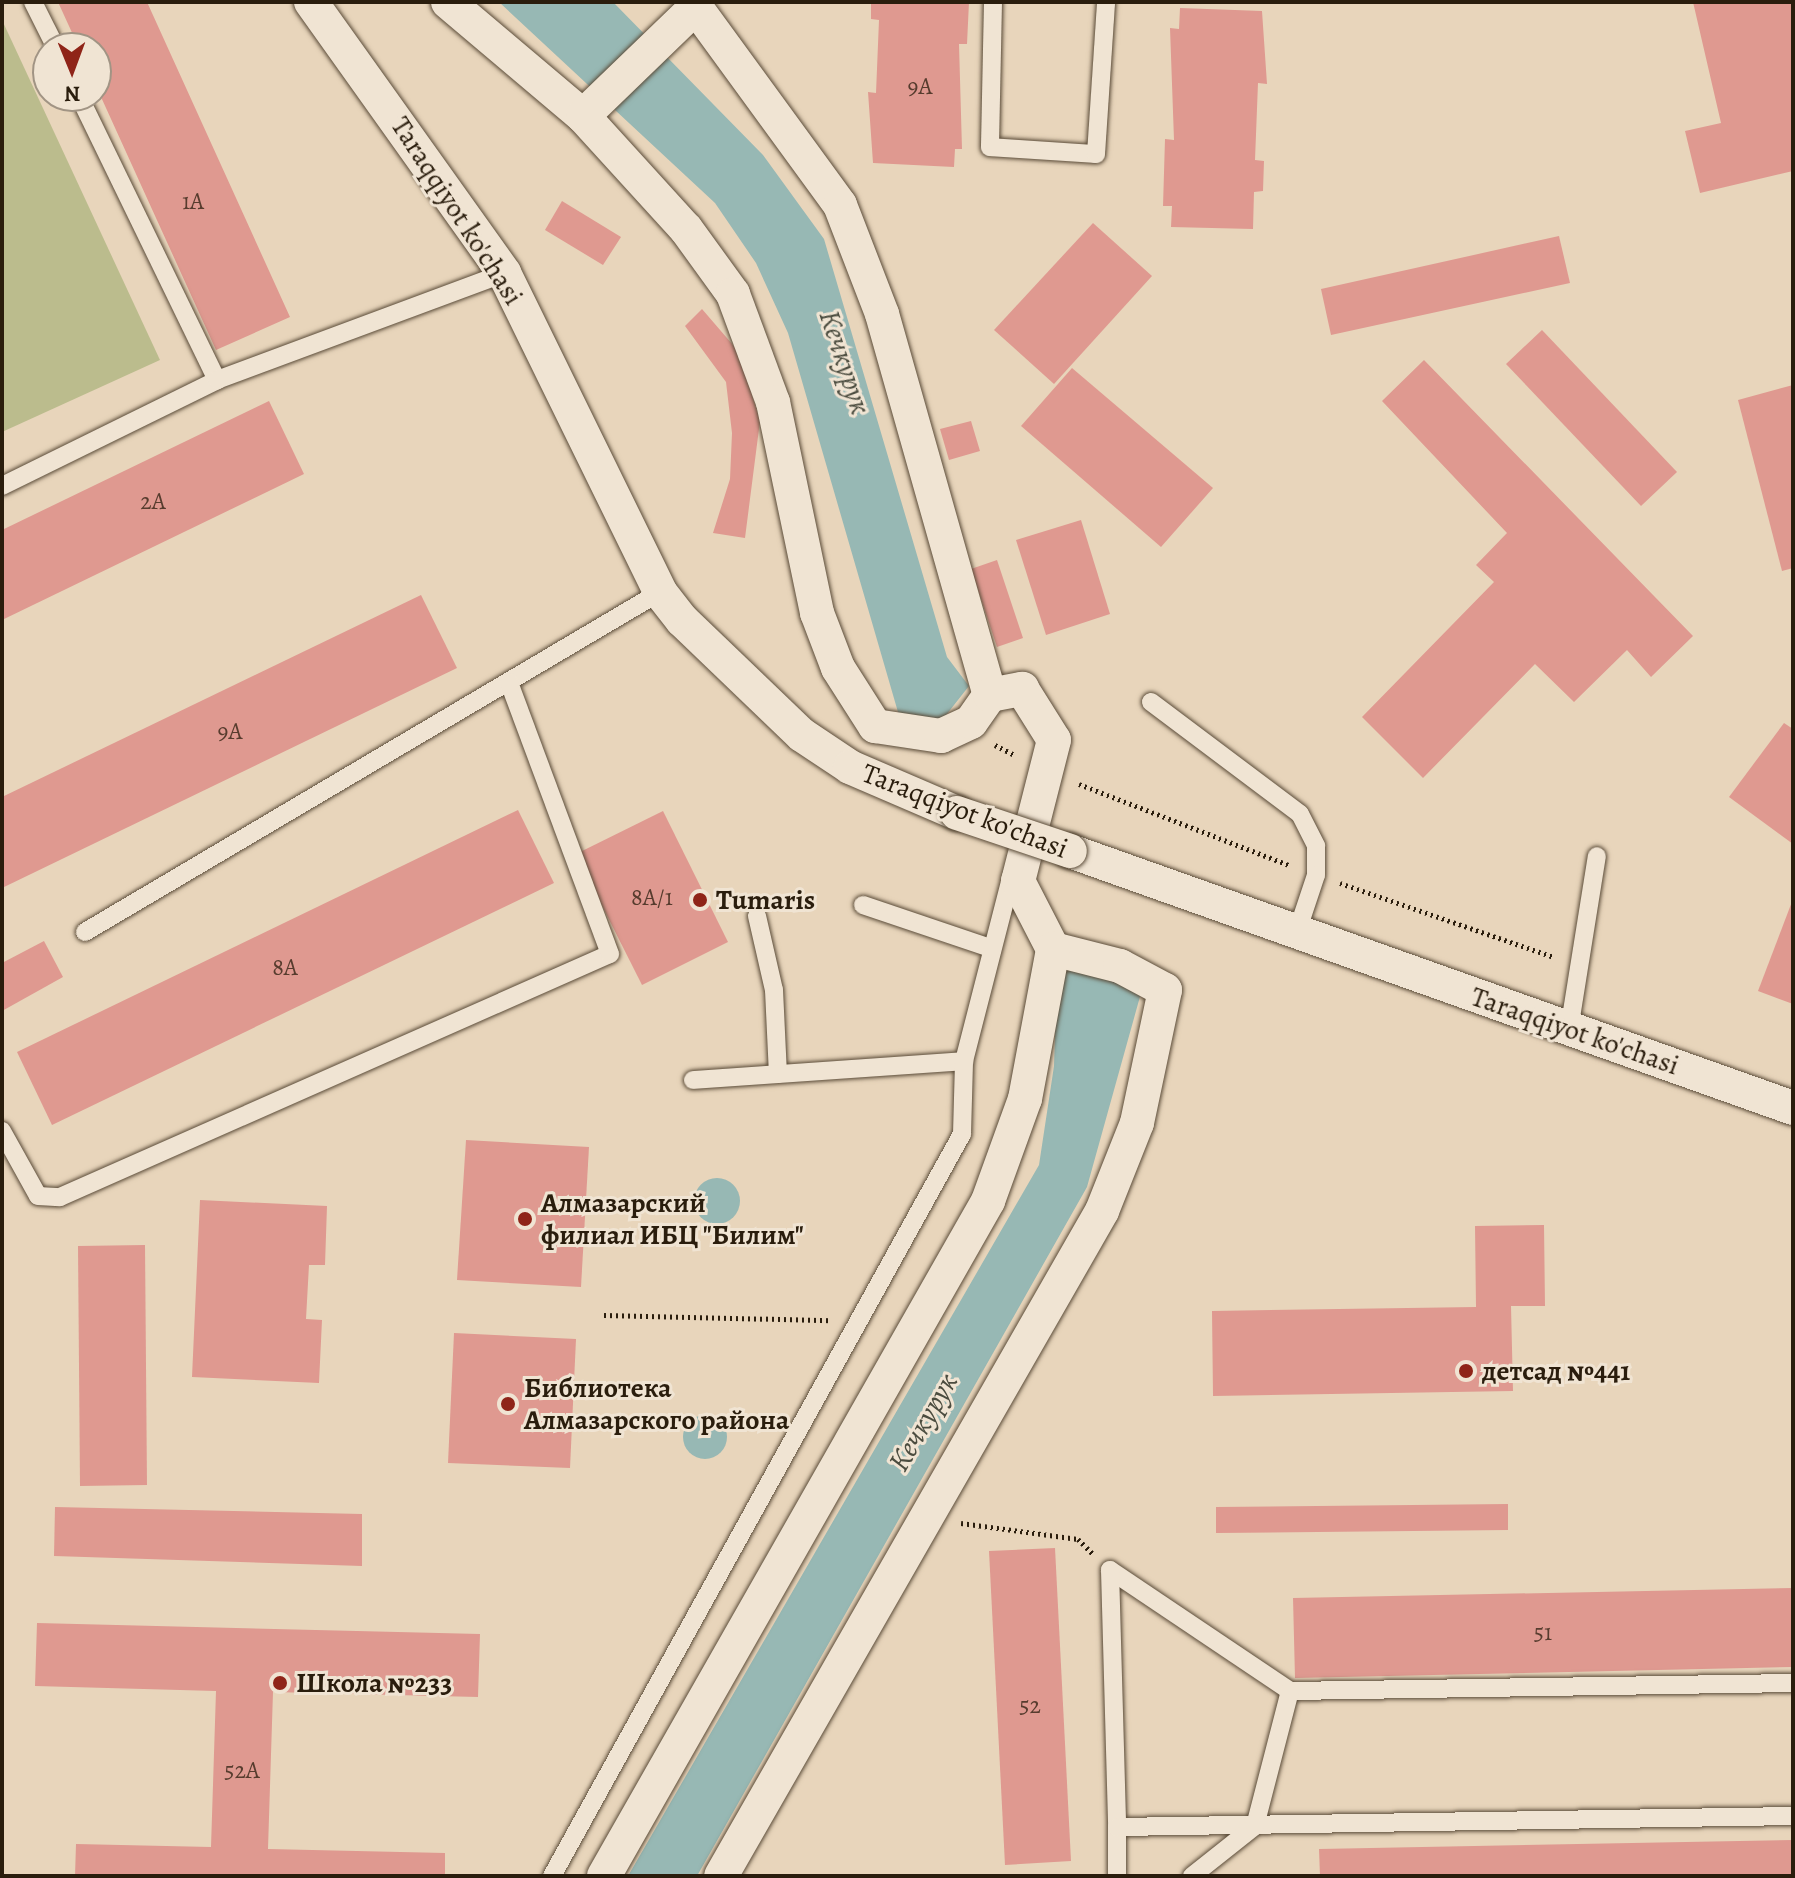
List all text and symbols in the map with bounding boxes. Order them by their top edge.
north arrow [32,32,112,112]
house number: 9A [908,73,932,101]
text: N [64,79,81,109]
street label: Taraqqiyot ko'chasi [384,111,530,311]
house number: 1A [182,188,204,216]
water label: Кечкурук [811,305,879,419]
house number: 2A [140,488,166,516]
house number: 9A [218,718,242,746]
street label: Taraqqiyot ko'chasi [857,756,1073,866]
place label: Tumaris [716,883,815,917]
house number: 8A/1 [631,884,673,912]
marker: Tumaris [691,891,709,909]
house number: 8A [272,954,298,982]
street label: Taraqqiyot ko'chasi [1467,980,1683,1082]
place label: Алмазарский филиал ИБЦ "Билим" [541,1186,804,1252]
marker: Алмазарский филиал ИБЦ "Билим" [516,1210,534,1228]
place label: детсад №441 [1482,1354,1630,1388]
marker: детсад №441 [1457,1362,1475,1380]
water label: Кечкурук [881,1366,965,1478]
place label: Библиотека Алмазарского района [524,1371,789,1437]
marker: Библиотека Алмазарского района [499,1395,517,1413]
house number: 51 [1534,1619,1552,1647]
place label: Школа №233 [296,1666,452,1700]
marker: Школа №233 [271,1674,289,1692]
house number: 52 [1019,1692,1041,1720]
house number: 52A [224,1757,260,1785]

